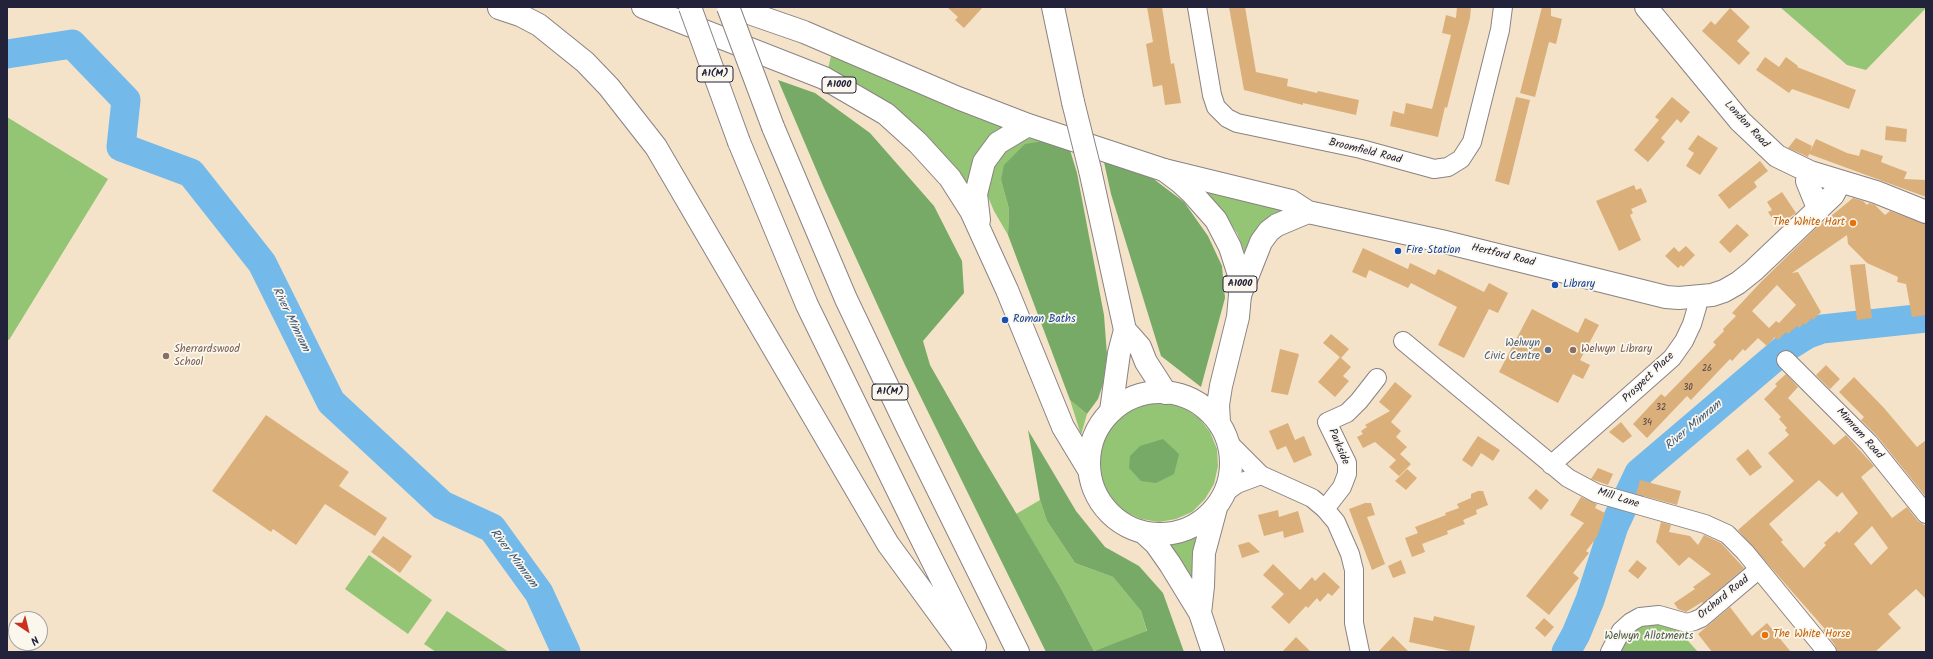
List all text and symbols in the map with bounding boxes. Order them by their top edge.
road number: A1(M) [697,66,733,82]
road number: A1000 [822,77,856,93]
street label: London Road [1721,99,1771,151]
street label: Broomfield Road [1327,137,1403,167]
place label: The White Hart [1773,216,1845,230]
marker: The White Hart [1848,218,1858,228]
street label: Hertford Road [1470,242,1536,270]
place label: Fire Station [1406,244,1460,258]
marker: Fire Station [1393,246,1403,256]
road number: A1000 [1223,276,1257,292]
place label: Library [1563,278,1595,292]
marker: Library [1550,280,1560,290]
water label: River Mimram [268,285,312,355]
place label: Roman Baths [1013,313,1076,327]
marker: Roman Baths [1000,315,1010,325]
place label: Welwyn Civic Centre [1484,337,1540,363]
place label: Sherrardswood School [174,343,240,369]
place label: Welwyn Library [1581,343,1652,357]
marker: Welwyn Civic Centre [1543,345,1553,355]
marker: Welwyn Library [1568,345,1578,355]
street label: Prospect Place [1620,350,1678,406]
marker: Sherrardswood School [161,351,171,361]
house number: 26 [1702,364,1712,374]
house number: 30 [1683,383,1693,393]
road number: A1(M) [872,384,908,400]
water label: River Mimram [1663,398,1725,454]
house number: 32 [1656,403,1666,413]
street label: Mimram Road [1833,406,1885,462]
house number: 34 [1642,418,1652,428]
street label: Parkside [1325,427,1351,467]
street label: Mill Lane [1595,486,1641,512]
water label: River Mimram [486,527,540,591]
street label: Orchard Road [1696,573,1752,623]
north arrow [8,611,48,651]
place label: The White Horse [1773,628,1851,642]
park label: Welwyn Allotments [1605,630,1693,644]
marker: The White Horse [1760,630,1770,640]
text: N [26,631,42,649]

